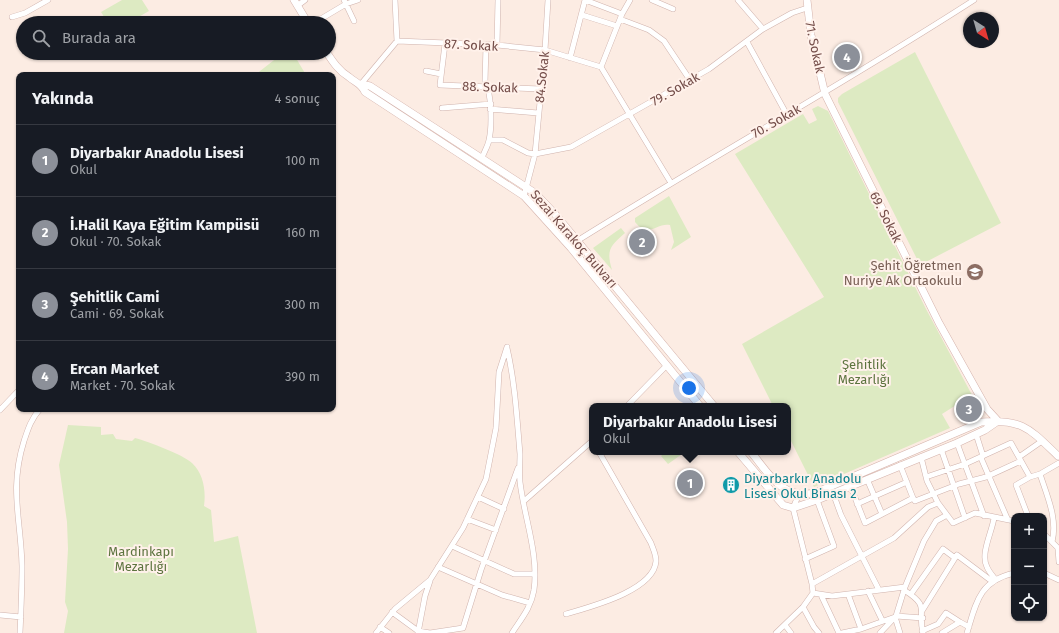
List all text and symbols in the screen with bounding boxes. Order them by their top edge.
north arrow [963,12,999,48]
search box [16,16,336,60]
street label: 71. Sokak [802,20,828,75]
icon: search [30,27,52,49]
text: Burada ara [62,29,136,47]
street label: 87. Sokak [444,36,499,54]
pin: 4 [834,42,860,72]
street label: 84.Sokak [532,50,552,104]
street label: 79. Sokak [648,69,702,109]
street label: 88. Sokak [462,79,518,95]
text: Yakında [32,88,93,109]
text: 4 sonuç [275,91,320,106]
street label: 70. Sokak [749,101,804,141]
text: Diyarbakır Anadolu Lisesi [70,144,244,162]
text: 1 [42,153,48,168]
text: 100 m [285,153,320,168]
text: Okul [70,162,97,177]
street label: Sezai Karakoç Bulvarı [527,187,621,291]
street label: 69. Sokak [867,189,905,245]
text: İ.Halil Kaya Eğitim Kampüsü [70,216,259,234]
text: 2 [42,225,48,240]
text: 160 m [286,225,320,240]
pin: 2 [629,227,655,257]
text: Okul · 70. Sokak [70,234,161,249]
place label: Şehit Öğretmen Nuriye Ak Ortaokulu [844,257,962,288]
school or university icon: Şehit Öğretmen Nuriye Ak Ortaokulu [965,262,985,282]
text: Şehitlik Cami [70,288,160,306]
text: 3 [42,297,48,312]
text: 300 m [284,297,320,312]
text: Cami · 69. Sokak [70,306,164,321]
park label: Şehitlik Mezarlığı [838,357,890,387]
text: Ercan Market [70,360,159,378]
text: 4 [41,369,49,384]
text: 390 m [285,369,320,384]
text: Market · 70. Sokak [70,378,175,393]
your location [679,378,699,398]
pin: 3 [956,394,982,424]
popup [589,403,791,455]
text: Diyarbakır Anadolu Lisesi [603,413,777,431]
text: Okul [603,431,630,446]
pin: 1 [677,468,703,498]
place label: Diyarbarkır Anadolu Lisesi Okul Binası 2 [744,471,862,501]
building icon: Diyarbarkır Anadolu Lisesi Okul Binası 2 [721,475,741,495]
map controls [1011,513,1047,621]
button: + [1011,513,1047,549]
park label: Mardinkapı Mezarlığı [108,544,174,574]
button: − [1011,549,1047,585]
button: locate [1011,585,1047,621]

